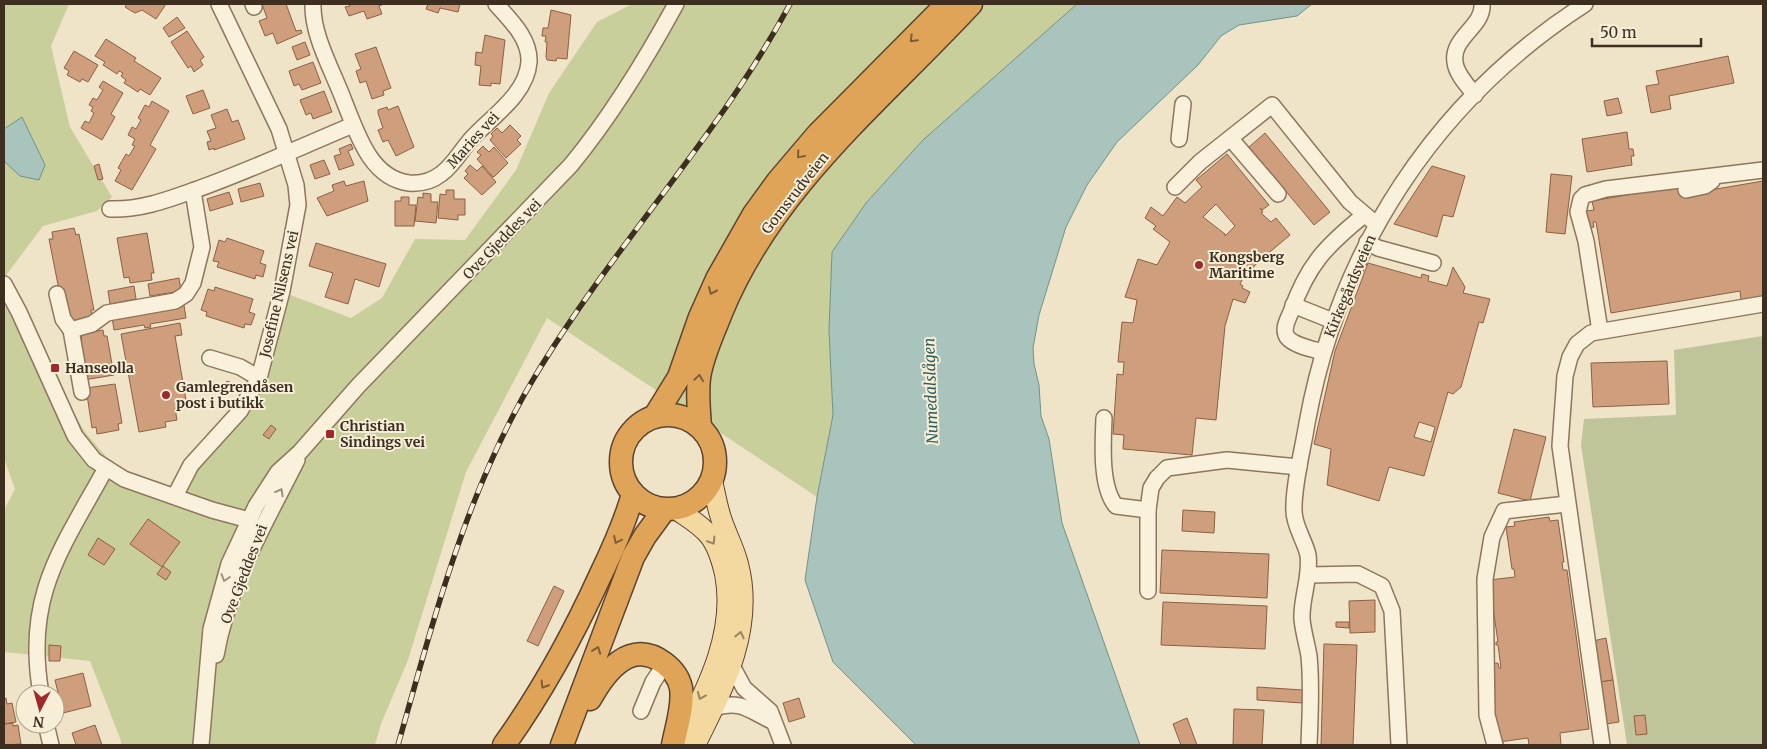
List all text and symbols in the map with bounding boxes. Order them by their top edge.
scale bar [1592,15,1701,47]
text: 50 m [1600,23,1637,42]
one-way arrow [910,33,919,42]
street label: Maries vei [443,108,503,172]
street label: Gomsrudveien [757,148,833,238]
one-way arrow [796,150,805,159]
street label: Ove Gjeddes vei [459,195,545,283]
street label: Josefine Nilsens vei [255,228,303,360]
street label: Kirkegårdsveien [1320,232,1380,340]
place label: Kongsberg Maritime [1209,248,1284,282]
marker: Kongsberg Maritime [1193,259,1205,271]
one-way arrow [707,286,718,295]
water label: Numedalslågen [919,338,942,444]
place label: Hanseolla [65,359,134,377]
marker: Hanseolla [49,362,61,374]
one-way arrow [694,374,704,383]
place label: Gamlegrendåsen post i butikk [176,378,294,412]
marker: Gamlegrendåsen post i butikk [160,389,172,401]
place label: Christian Sindings vei [340,417,425,451]
marker: Christian Sindings vei [324,428,336,440]
one-way arrow [273,488,283,497]
street label: Ove Gjeddes vei [217,521,271,626]
one-way arrow [612,535,623,544]
one-way arrow [706,535,716,544]
one-way arrow [220,574,230,582]
one-way arrow [734,631,745,640]
one-way arrow [591,646,601,655]
one-way arrow [540,679,550,688]
north arrow [15,684,65,734]
one-way arrow [697,691,708,700]
text: N [32,712,45,731]

